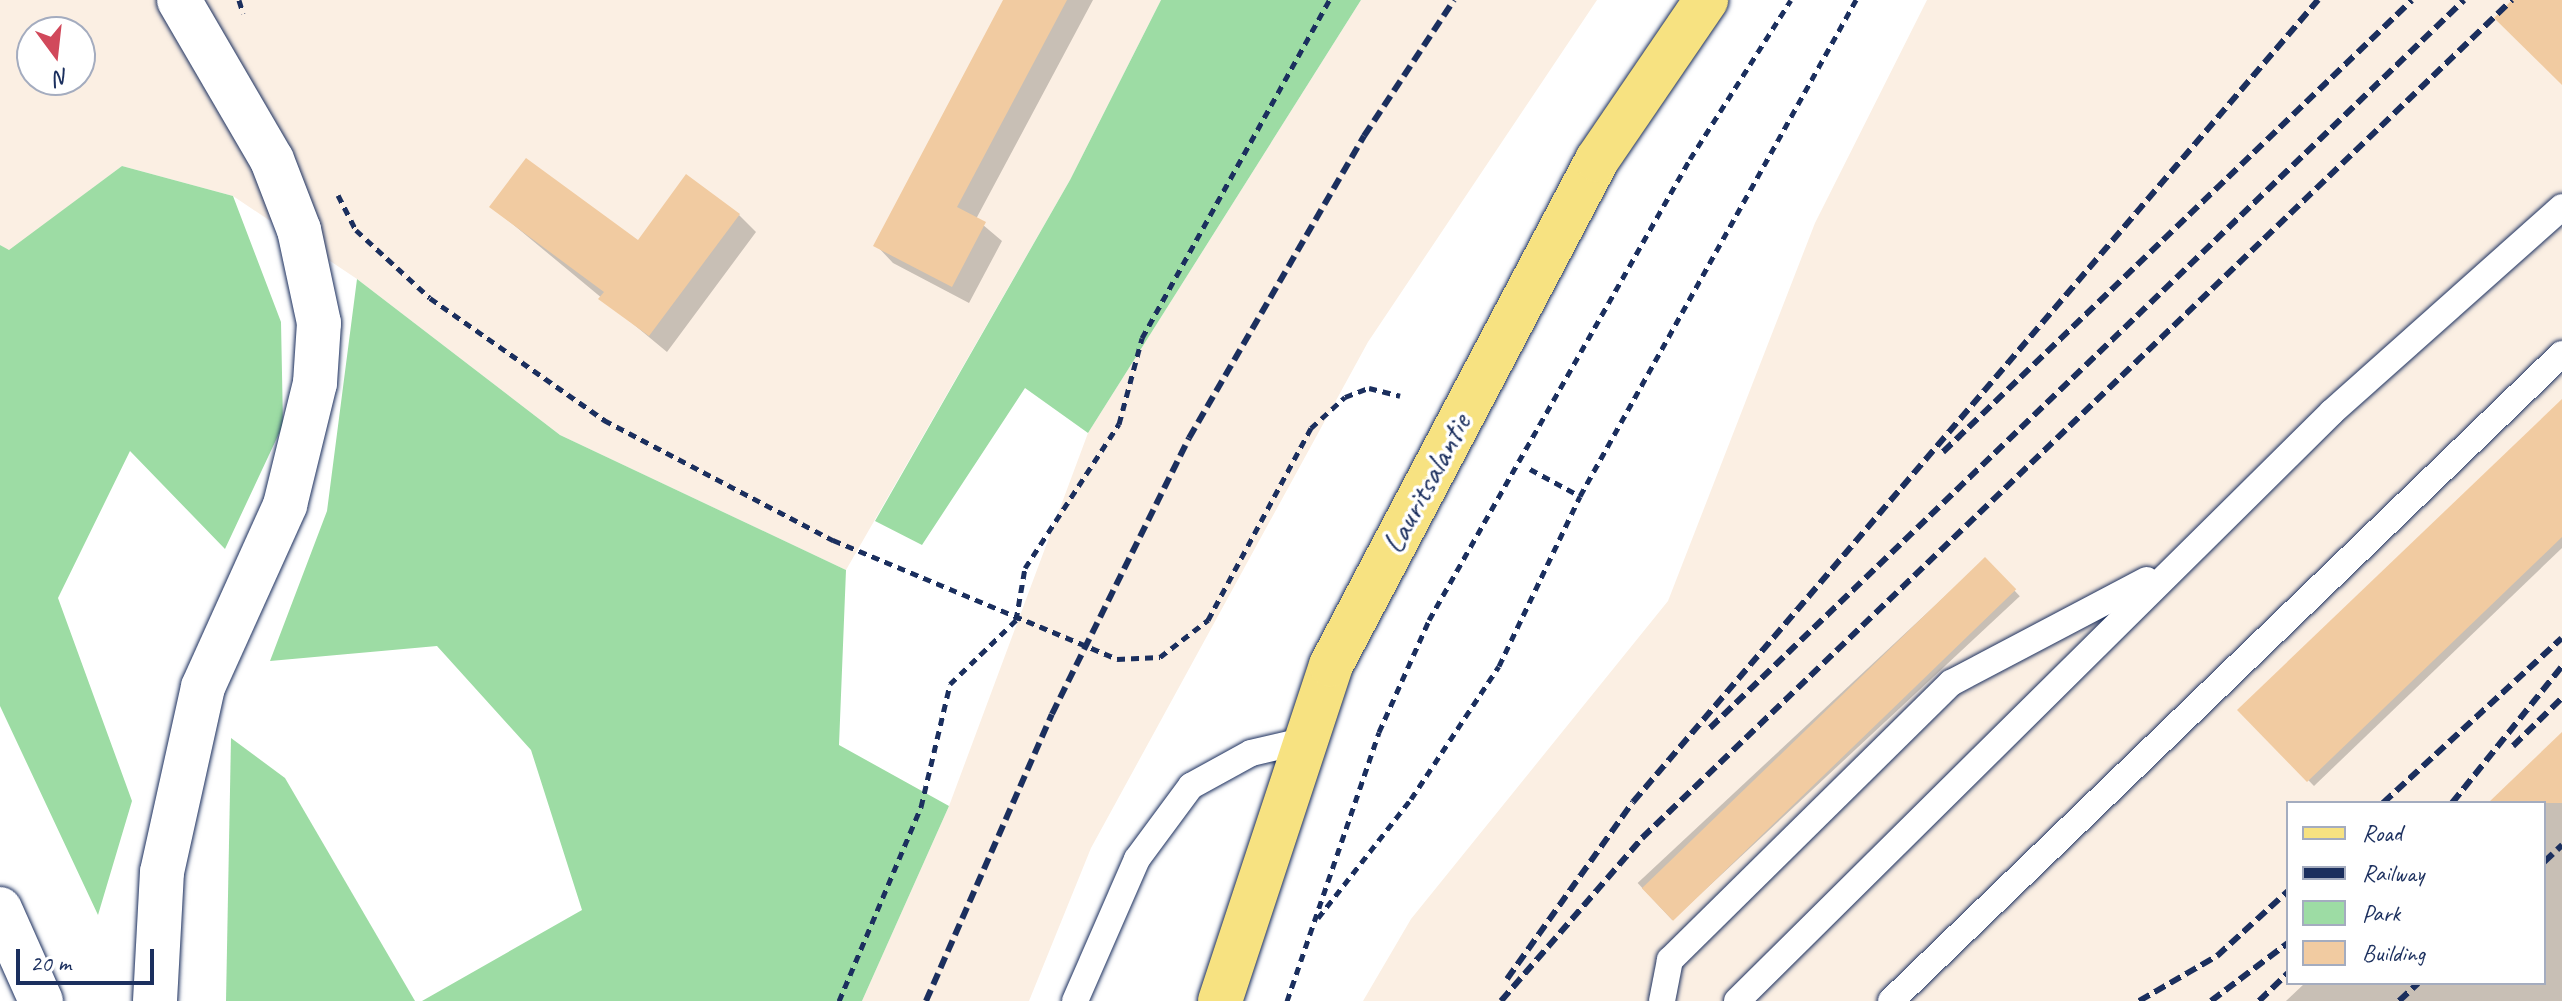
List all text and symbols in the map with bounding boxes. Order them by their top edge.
north arrow [16,16,96,96]
text: N [51,62,72,93]
street label: Lauritsalantie [1374,408,1480,560]
legend [2286,801,2546,985]
text: Road [2362,818,2402,848]
text: Railway [2362,858,2424,888]
text: Park [2362,898,2400,928]
scale bar [20,933,158,983]
text: Building [2362,938,2425,968]
text: 20 m [30,948,71,978]

